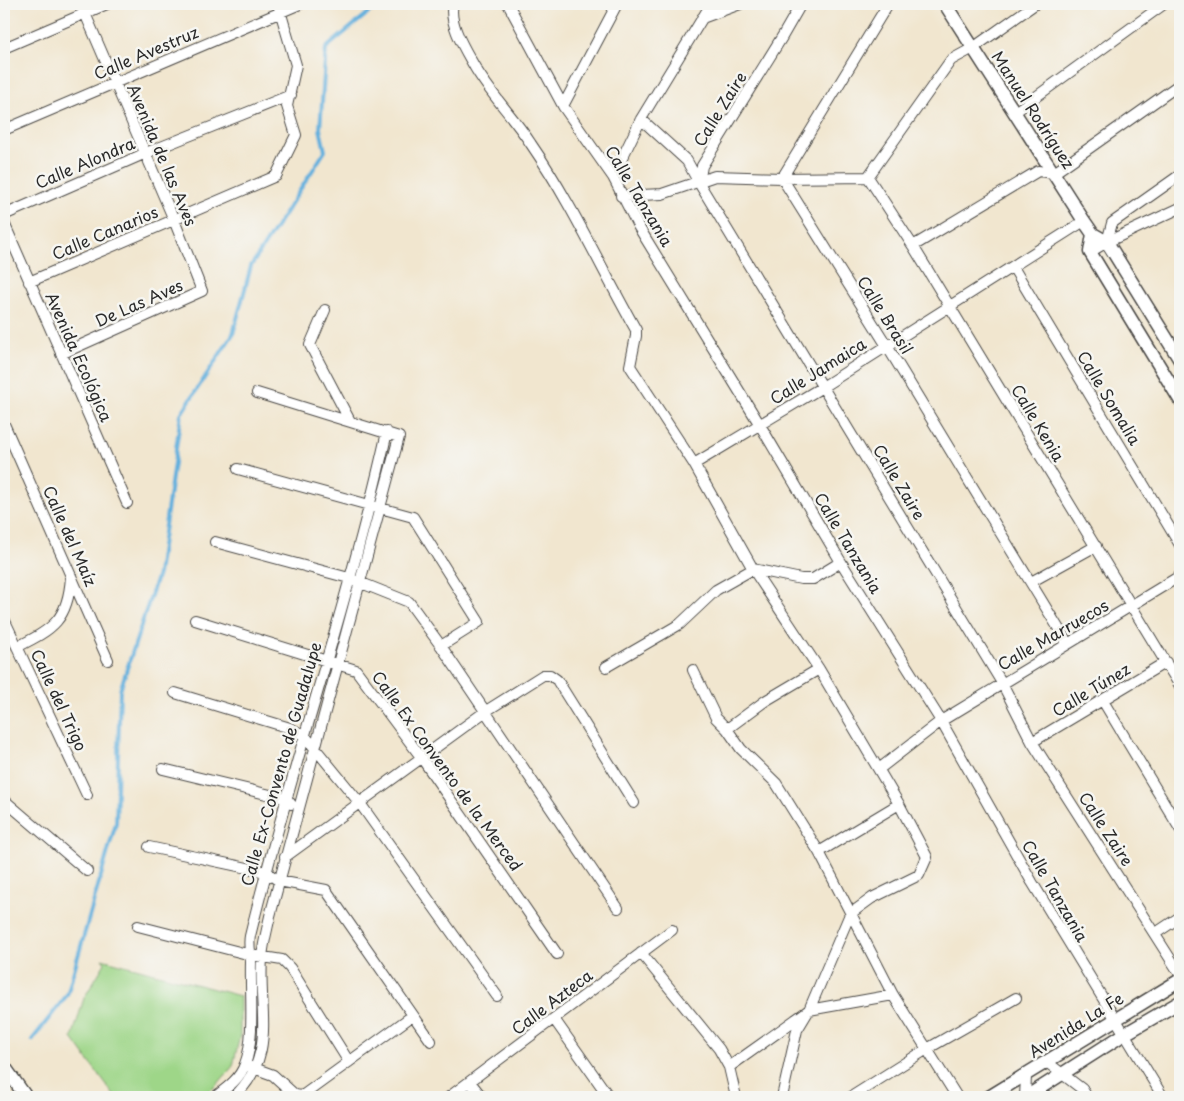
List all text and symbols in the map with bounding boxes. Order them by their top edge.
street label: Calle Avestruz [90,19,202,85]
street label: Manuel Rodríguez [987,46,1081,174]
street label: Calle Zaire [687,66,752,151]
street label: Avenida de las Aves [122,80,204,229]
street label: Calle Alondra [31,130,138,194]
street label: Calle Tanzania [600,140,680,251]
street label: Calle Canarios [48,199,161,265]
street label: Calle Brasil [852,271,919,358]
street label: De Las Aves [91,272,186,332]
street label: Avenida Ecológica [41,288,119,425]
street label: Calle Jamaica [765,331,870,409]
street label: Calle Somalia [1072,346,1148,449]
street label: Calle Kenia [1006,379,1071,466]
street label: Calle Zaire [868,439,932,524]
street label: Calle del Maíz [38,481,104,590]
street label: Calle Tanzania [809,487,889,598]
street label: Calle Marruecos [993,593,1112,676]
street label: Calle Ex-Convento de Guadalupe [234,639,327,889]
street label: Calle del Trigo [26,645,94,754]
street label: Calle Túnez [1047,656,1134,722]
street label: Calle Ex Convento de la Merced [367,665,529,875]
street label: Calle Zaire [1074,787,1140,870]
street label: Calle Tanzania [1017,835,1095,946]
street label: Calle Azteca [506,963,597,1040]
street label: Avenida La Fe [1023,985,1128,1063]

